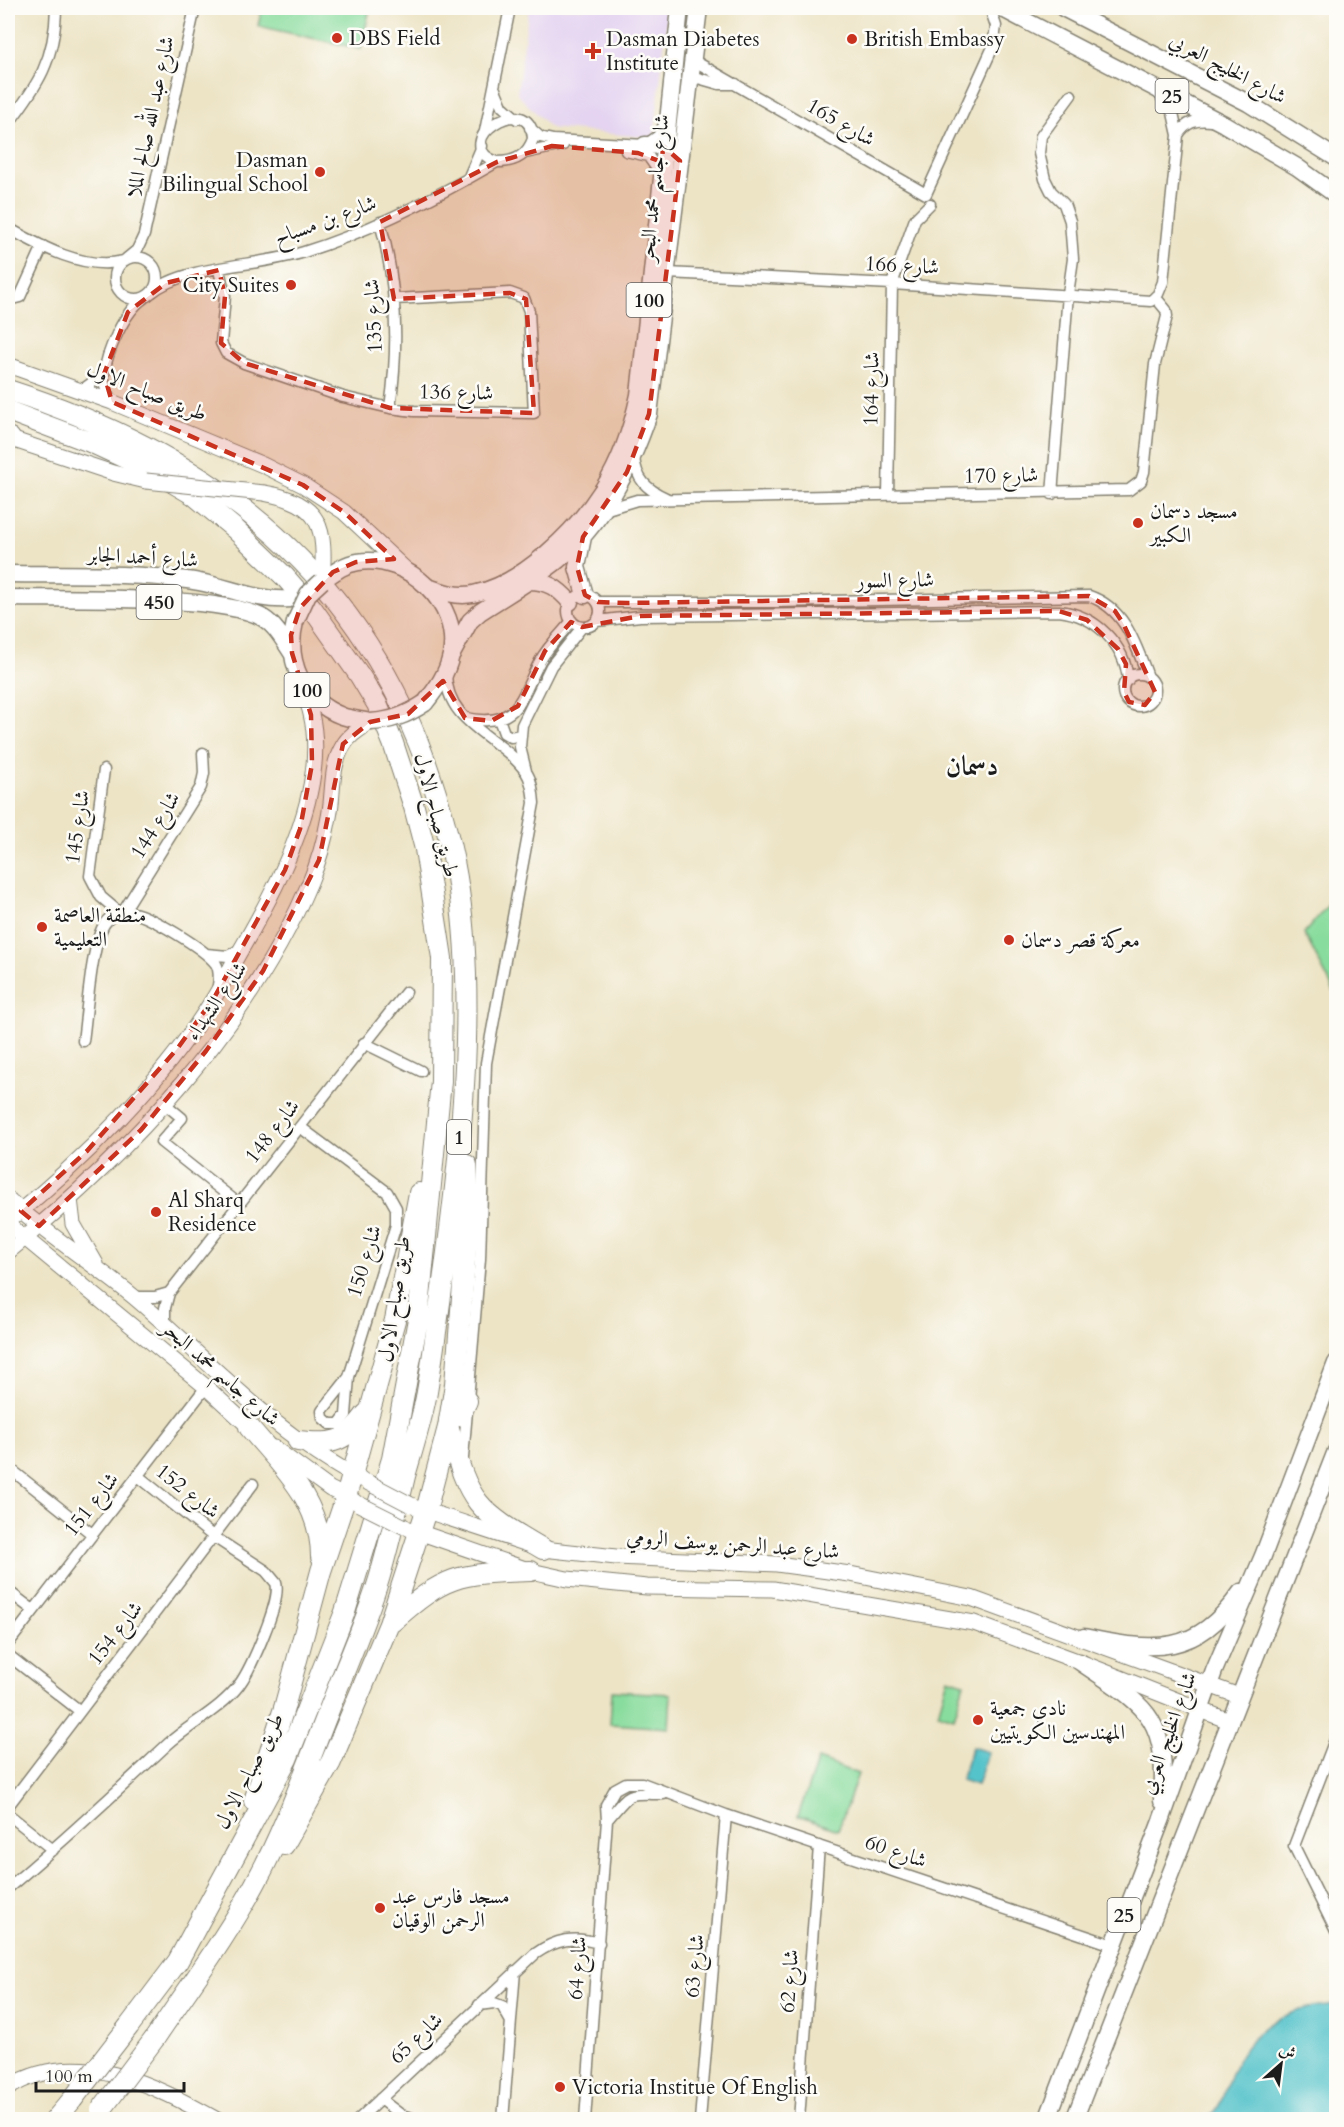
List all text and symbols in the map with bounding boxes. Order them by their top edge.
place label: DBS Field [349,24,440,53]
place label: Dasman Diabetes Institute [606,25,760,78]
place label: British Embassy [864,25,1005,54]
street label: شارع الخليج العربي [1162,25,1291,115]
marker: DBS Field [330,31,344,45]
marker: British Embassy [845,32,859,46]
street label: شارع عبد الله صالح الملا [116,33,185,201]
marker: Dasman Diabetes Institute [584,42,602,60]
road number: 25 [1156,79,1188,113]
street label: شارع 165 [800,91,880,156]
street label: شارع جاسم محمد البحر [632,113,683,266]
place label: Dasman Bilingual School [162,146,308,199]
marker: Dasman Bilingual School [313,165,327,179]
street label: شارع بن مسباح [270,188,382,256]
street label: شارع 166 [864,249,940,285]
place label: City Suites [183,271,279,300]
marker: City Suites [284,278,298,292]
street label: شارع 135 [357,278,393,354]
road number: 100 [626,283,672,317]
street label: شارع 164 [856,352,890,427]
street label: طريق صباح الاول [81,354,211,432]
street label: شارع 136 [418,377,493,411]
street label: شارع 170 [964,460,1039,494]
place label: مسجد دسمان الكبير [1148,497,1238,550]
marker: مسجد دسمان الكبير [1131,516,1145,530]
street label: شارع أحمد الجابر [85,539,199,578]
street label: شارع السور [854,565,934,599]
road number: 450 [136,585,182,619]
road number: 100 [284,673,330,707]
district label: دسمان [946,748,998,785]
street label: طريق صباح الاول [403,750,466,881]
street label: شارع 144 [123,786,190,866]
street label: شارع 145 [58,788,100,866]
place label: منطقة العاصمة التعليمية [54,901,146,954]
marker: منطقة العاصمة التعليمية [35,920,49,934]
place label: معركة قصر دسمان [1021,926,1140,955]
marker: معركة قصر دسمان [1002,933,1016,947]
street label: شارع الشهداء [179,956,257,1048]
street label: شارع 148 [238,1093,309,1171]
road number: 1 [447,1120,471,1154]
place label: Al Sharq Residence [168,1186,257,1239]
marker: Al Sharq Residence [149,1205,163,1219]
street label: شارع 150 [340,1221,392,1302]
street label: طريق صباح الاول [371,1234,422,1365]
street label: شارع جاسم محمد البحر [150,1312,286,1438]
street label: شارع 152 [148,1457,226,1528]
street label: شارع 151 [57,1466,128,1544]
street label: شارع عبد الرحمن يوسف الرومي [625,1523,840,1569]
street label: شارع 154 [81,1595,152,1673]
street label: شارع الخليج العربي [1133,1668,1208,1800]
place label: نادي جمعية المهندسين الكويتيين [990,1694,1125,1747]
street label: طريق صباح الاول [208,1708,295,1836]
marker: نادي جمعية المهندسين الكويتيين [971,1713,985,1727]
street label: شارع 60 [860,1827,931,1878]
place label: مسجد فارس عبد الرحمن الوقيان [392,1882,510,1935]
road number: 25 [1108,1898,1140,1932]
marker: مسجد فارس عبد الرحمن الوقيان [373,1901,387,1915]
street label: شارع 63 [677,1933,715,1999]
street label: شارع 64 [561,1935,597,2001]
street label: شارع 62 [773,1948,809,2014]
street label: شارع 65 [383,2006,452,2073]
north arrow [1251,2034,1311,2094]
text: ش [1275,2038,1300,2065]
scale bar [36,2055,184,2093]
text: 100 m [45,2064,93,2089]
place label: Victoria Institue Of English [572,2073,818,2102]
marker: Victoria Institue Of English [553,2080,567,2094]

